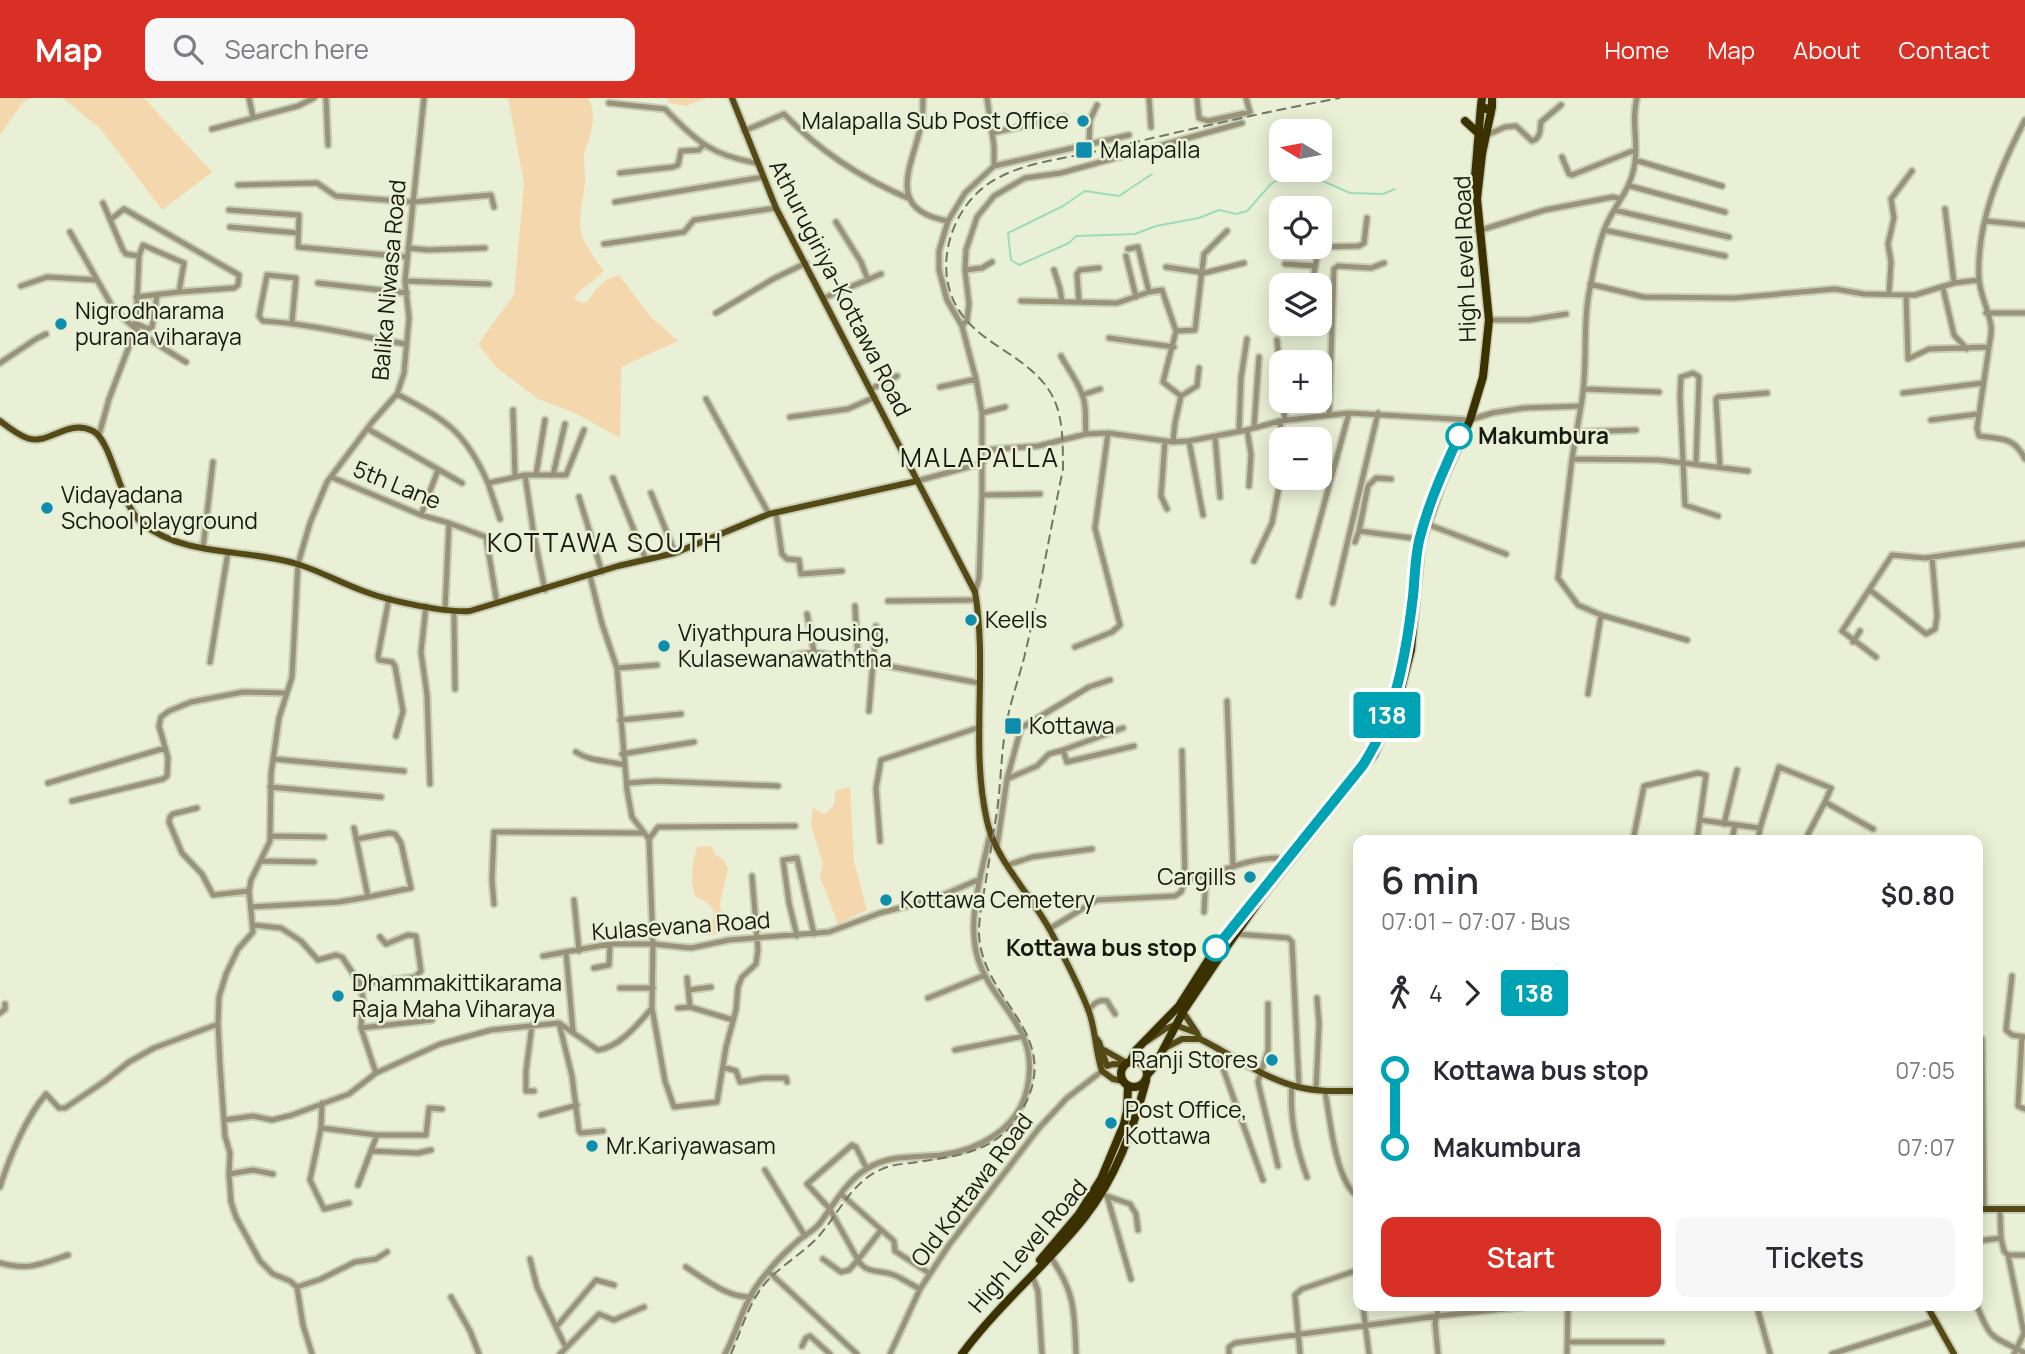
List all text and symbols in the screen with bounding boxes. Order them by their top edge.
search box [145,18,635,81]
text: Map [35,27,103,72]
icon: search [169,30,207,68]
text: Search here [225,31,369,67]
text: Home [1604,33,1669,66]
text: Map [1707,33,1755,66]
text: About [1793,33,1861,66]
text: Contact [1899,33,1990,66]
place label: Malapalla Sub Post Office [802,104,1069,136]
marker: Malapalla Sub Post Office [1075,113,1091,129]
north arrow [1269,119,1332,182]
map controls [1269,119,1332,490]
place label: Malapalla [1100,133,1200,165]
marker: Malapalla [1074,140,1094,160]
street label: Athurugiriya-Kottawa Road [762,154,920,421]
street label: High Level Road [1445,175,1483,343]
street label: Balika Niwasa Road [363,178,413,382]
button: locate [1269,196,1332,259]
button: layers [1269,273,1332,336]
place label: Nigrodharama purana viharaya [75,294,242,352]
marker: Nigrodharama purana viharaya [53,316,69,332]
button: + [1269,350,1332,413]
place label: Makumbura [1478,419,1609,451]
marker: Makumbura [1446,423,1472,449]
button: − [1269,427,1332,490]
district label: MALAPALLA [900,439,1060,475]
street label: 5th Lane [349,452,446,516]
place label: Vidayadana School playground [61,478,258,536]
marker: Vidayadana School playground [39,500,55,516]
district label: KOTTAWA SOUTH [487,524,723,560]
place label: Keells [985,603,1047,635]
marker: Keells [963,612,979,628]
place label: Viyathpura Housing, Kulasewanawaththa [678,616,892,674]
marker: Viyathpura Housing, Kulasewanawaththa [656,638,672,654]
line badge: 138 [1347,692,1427,738]
text: 138 [1367,698,1407,731]
place label: Kottawa [1029,709,1114,741]
marker: Kottawa [1003,716,1023,736]
text: 6 min [1381,853,1479,905]
place label: Cargills [1157,860,1236,892]
marker: Cargills [1242,869,1258,885]
text: $0.80 [1881,877,1955,913]
place label: Kottawa Cemetery [900,883,1095,915]
marker: Kottawa Cemetery [878,892,894,908]
street label: Kulasevana Road [591,903,771,947]
text: 07:01 – 07:07 · Bus [1381,905,1570,937]
place label: Kottawa bus stop [1006,931,1197,963]
marker: Kottawa bus stop [1203,935,1229,961]
place label: Dhammakittikarama Raja Maha Viharaya [352,966,562,1024]
icon: walk [1381,974,1419,1012]
icon: forward [1453,974,1491,1012]
text: 138 [1515,976,1554,1009]
text: 4 [1429,977,1443,1009]
marker: Dhammakittikarama Raja Maha Viharaya [330,988,346,1004]
place label: Ranji Stores [1131,1043,1258,1075]
marker: Ranji Stores [1264,1052,1280,1068]
text: Kottawa bus stop [1433,1052,1649,1088]
text: 07:05 [1895,1054,1955,1086]
place label: Post Office, Kottawa [1125,1093,1247,1151]
street label: Old Kottawa Road [903,1106,1040,1273]
marker: Post Office, Kottawa [1103,1115,1119,1131]
place label: Mr.Kariyawasam [606,1129,776,1161]
text: Makumbura [1433,1129,1581,1165]
text: 07:07 [1897,1131,1955,1163]
marker: Mr.Kariyawasam [584,1138,600,1154]
street label: High Level Road [960,1172,1094,1319]
button: Start [1381,1217,1661,1297]
button: Tickets [1675,1217,1955,1297]

